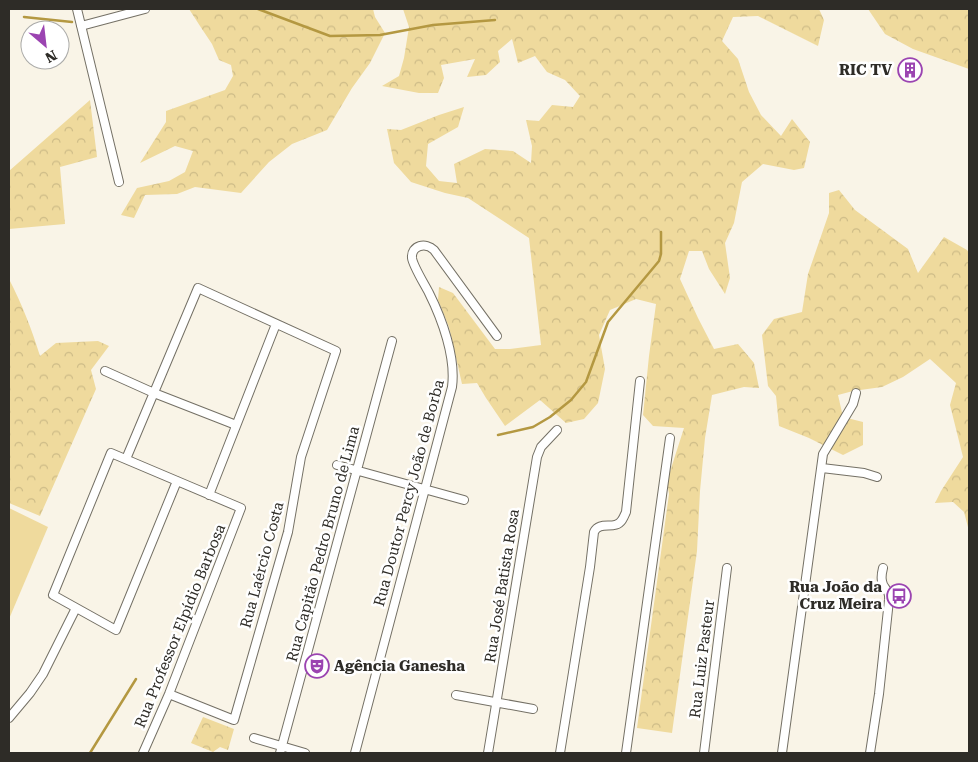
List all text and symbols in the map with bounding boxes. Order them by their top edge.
north arrow [20,20,70,70]
text: N [42,47,60,66]
building icon: RIC TV [897,57,923,83]
place label: RIC TV [839,61,892,79]
street label: Rua Doutor Percy João de Borba [370,378,448,608]
street label: Rua Capitão Pedro Bruno de Lima [283,424,363,664]
street label: Rua Laércio Costa [236,500,288,630]
street label: Rua José Batista Rosa [481,508,523,664]
street label: Rua Professor Elpídio Barbosa [131,522,229,730]
place label: Rua João da Cruz Meira [789,578,882,613]
bus stop icon: Rua João da Cruz Meira [886,583,912,609]
street label: Rua Luiz Pasteur [686,599,718,719]
theatre icon: Agência Ganesha [304,653,330,679]
place label: Agência Ganesha [334,657,465,675]

